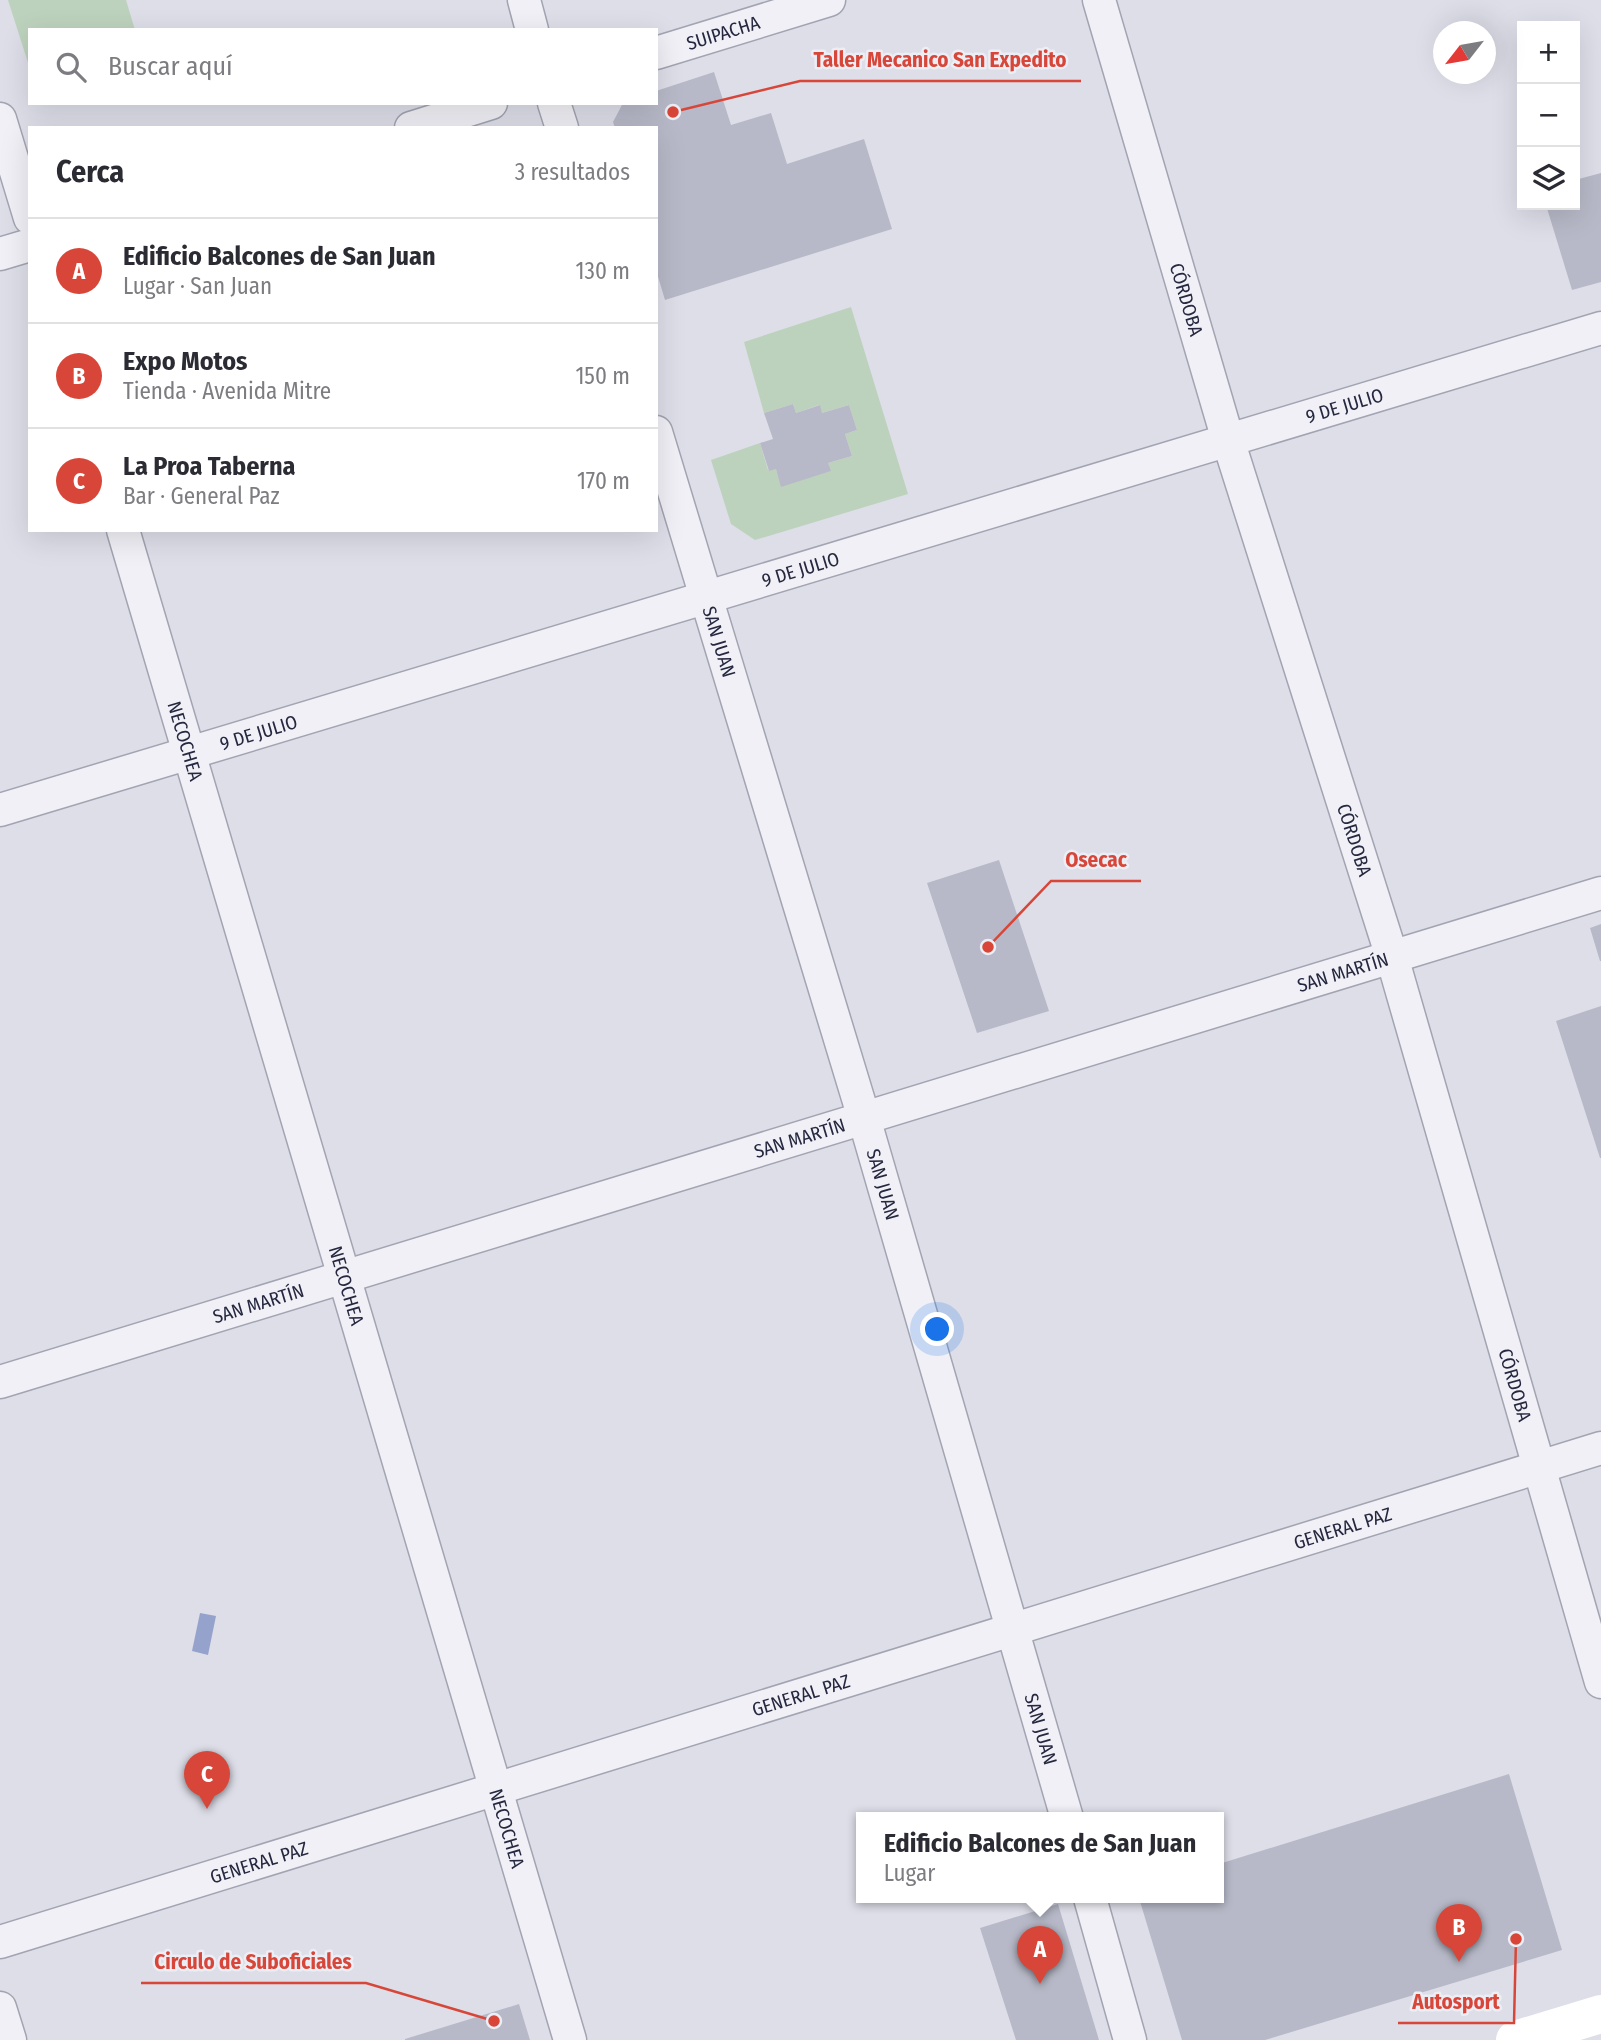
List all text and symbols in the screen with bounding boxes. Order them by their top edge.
street label: SUIPACHA [684,10,762,55]
north arrow [1433,21,1496,84]
map controls [1517,21,1580,210]
button: + [1517,21,1580,84]
search box [28,28,658,105]
callout: Taller Mecanico San Expedito [800,39,1081,81]
text: Taller Mecanico San Expedito [813,47,1067,73]
icon: search [52,48,90,86]
text: Buscar aquí [108,51,233,82]
button: − [1517,84,1580,147]
button: layers [1517,147,1580,210]
text: Cerca [56,154,124,190]
text: 3 resultados [515,158,630,186]
text: Edificio Balcones de San Juan [123,241,436,272]
text: A [73,257,85,285]
text: 130 m [576,257,630,285]
street label: CÓRDOBA [1165,260,1208,339]
text: Lugar · San Juan [123,272,272,300]
text: Expo Motos [123,346,248,377]
text: B [73,362,85,390]
text: 150 m [575,362,630,390]
text: Tienda · Avenida Mitre [123,377,331,405]
street label: 9 DE JULIO [1303,383,1386,428]
text: La Proa Taberna [123,451,295,482]
text: C [73,467,85,495]
text: 170 m [577,467,630,495]
text: Bar · General Paz [123,482,280,510]
street label: 9 DE JULIO [759,546,842,592]
street label: SAN JUAN [698,603,741,680]
street label: NECOCHEA [163,699,208,783]
street label: 9 DE JULIO [217,710,300,755]
street label: CÓRDOBA [1333,801,1377,879]
callout: Osecac [1051,839,1141,881]
text: Osecac [1065,847,1128,873]
street label: SAN MARTÍN [1294,947,1391,997]
street label: SAN MARTÍN [751,1113,848,1163]
street label: SAN JUAN [862,1146,904,1223]
street label: NECOCHEA [324,1243,369,1328]
street label: SAN MARTÍN [210,1278,307,1328]
your location [920,1312,954,1346]
street label: CÓRDOBA [1494,1346,1537,1424]
street label: GENERAL PAZ [1291,1502,1394,1554]
street label: GENERAL PAZ [749,1669,853,1721]
street label: SAN JUAN [1020,1691,1062,1767]
pin: C [184,1751,230,1809]
street label: NECOCHEA [485,1786,530,1871]
popup [856,1812,1224,1903]
text: Edificio Balcones de San Juan [884,1828,1196,1859]
street label: GENERAL PAZ [207,1836,311,1888]
text: Lugar [884,1859,935,1887]
pin: B [1436,1904,1482,1962]
pin: A [1017,1926,1063,1984]
callout: Circulo de Suboficiales [141,1941,366,1983]
text: Circulo de Suboficiales [154,1949,352,1975]
callout: Autosport [1398,1981,1514,2023]
text: Autosport [1411,1989,1500,2015]

